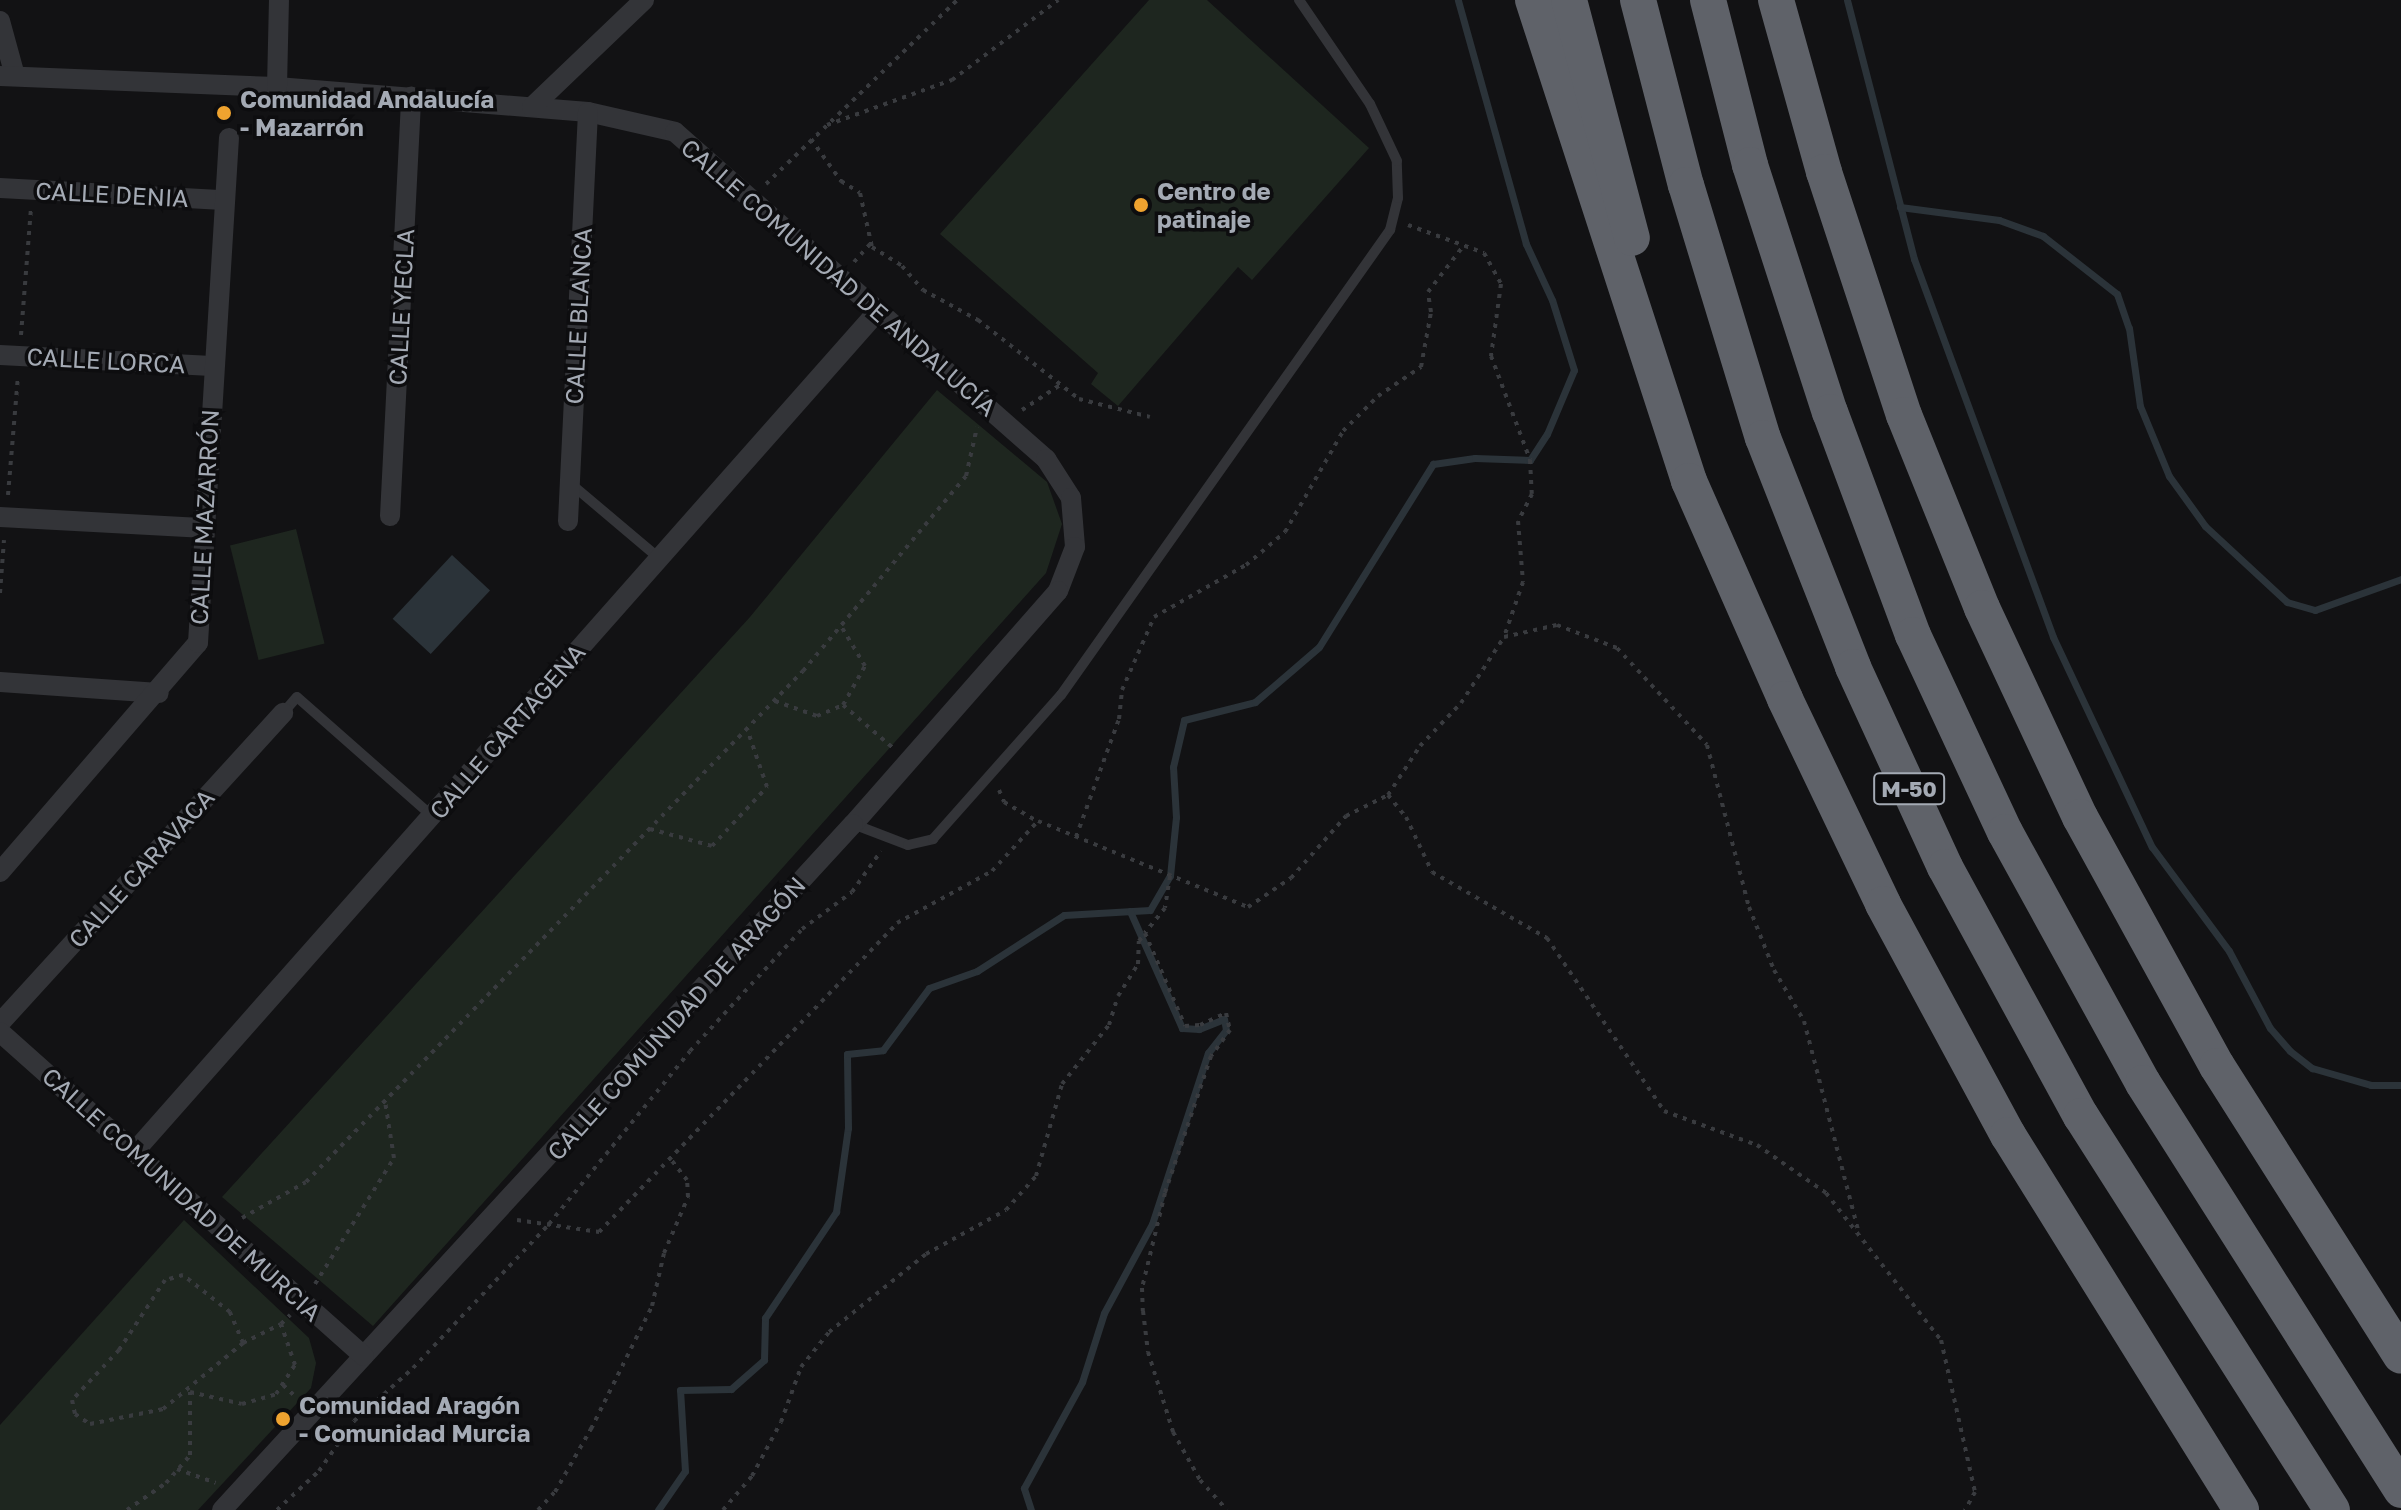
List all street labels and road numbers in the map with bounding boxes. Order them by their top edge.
street label: CALLE COMUNIDAD DE ANDALUCÍA [676,132,1002,422]
street label: CALLE DENIA [35,176,189,212]
street label: CALLE BLANCA [559,227,597,405]
street label: CALLE YECLA [383,228,419,386]
street label: CALLE LORCA [26,341,186,379]
street label: CALLE MAZARRÓN [184,409,224,625]
street label: CALLE CARTAGENA [423,638,591,824]
road number: M-50 [1873,771,1945,807]
street label: CALLE CARAVACA [62,783,220,953]
street label: CALLE COMUNIDAD DE ARAGÓN [541,870,811,1166]
street label: CALLE COMUNIDAD DE MURCIA [37,1061,327,1327]

